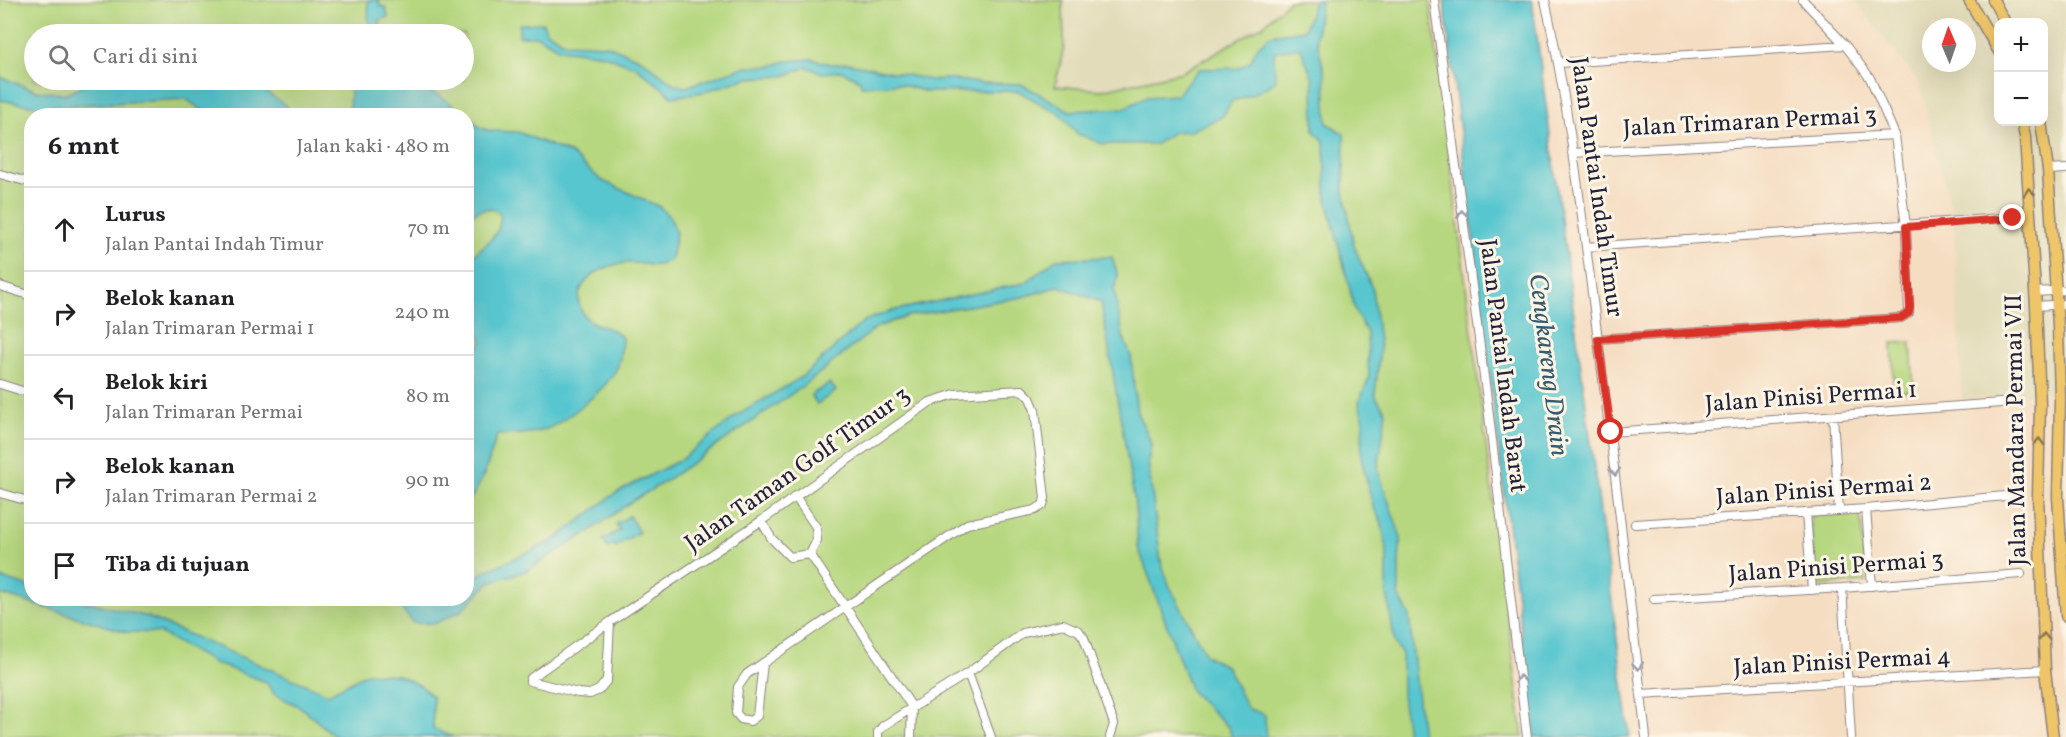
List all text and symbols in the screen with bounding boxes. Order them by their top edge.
north arrow [1922,18,1976,72]
map controls [1994,18,2048,126]
button: + [1994,18,2048,72]
search box [24,24,474,90]
icon: search [45,41,78,74]
text: Cari di sini [93,42,198,73]
street label: Jalan Pantai Indah Timur [1561,55,1631,319]
button: − [1994,72,2048,126]
street label: Jalan Trimaran Permai 3 [1622,99,1878,147]
text: 6 mnt [48,129,119,165]
text: Jalan kaki · 480 m [296,133,450,161]
one-way arrow [2023,187,2036,196]
text: Lurus [105,200,166,231]
route end [1999,204,2025,230]
one-way arrow [1457,210,1469,219]
icon: ahead [48,213,81,246]
text: 70 m [407,215,450,243]
text: Jalan Pantai Indah Timur [105,231,324,259]
street label: Jalan Pantai Indah Barat [1470,237,1534,495]
water label: Cengkareng Drain [1519,272,1577,458]
text: Belok kanan [105,284,235,315]
street label: Jalan Mandara Permai VII [1998,294,2036,566]
icon: right [48,297,81,330]
text: 240 m [395,299,450,327]
text: Jalan Trimaran Permai 1 [105,315,315,343]
text: Belok kiri [105,368,208,399]
street label: Jalan Pinisi Permai 1 [1704,374,1918,422]
street label: Jalan Taman Golf Timur 3 [678,379,918,561]
icon: left [48,381,81,414]
text: 80 m [406,383,450,411]
text: Jalan Trimaran Permai [105,399,303,427]
route start [1597,418,1623,444]
one-way arrow [2033,438,2045,447]
text: Belok kanan [105,452,235,483]
icon: right [48,465,81,498]
text: 90 m [406,467,450,495]
street label: Jalan Pinisi Permai 2 [1715,467,1933,515]
one-way arrow [1608,468,1621,477]
text: Jalan Trimaran Permai 2 [105,483,318,511]
street label: Jalan Pinisi Permai 3 [1727,544,1945,592]
icon: arrive [48,549,81,582]
text: Tiba di tujuan [105,550,250,581]
one-way arrow [2037,633,2050,642]
street label: Jalan Pinisi Permai 4 [1732,640,1952,686]
one-way arrow [1631,661,1643,670]
one-way arrow [1515,674,1527,683]

